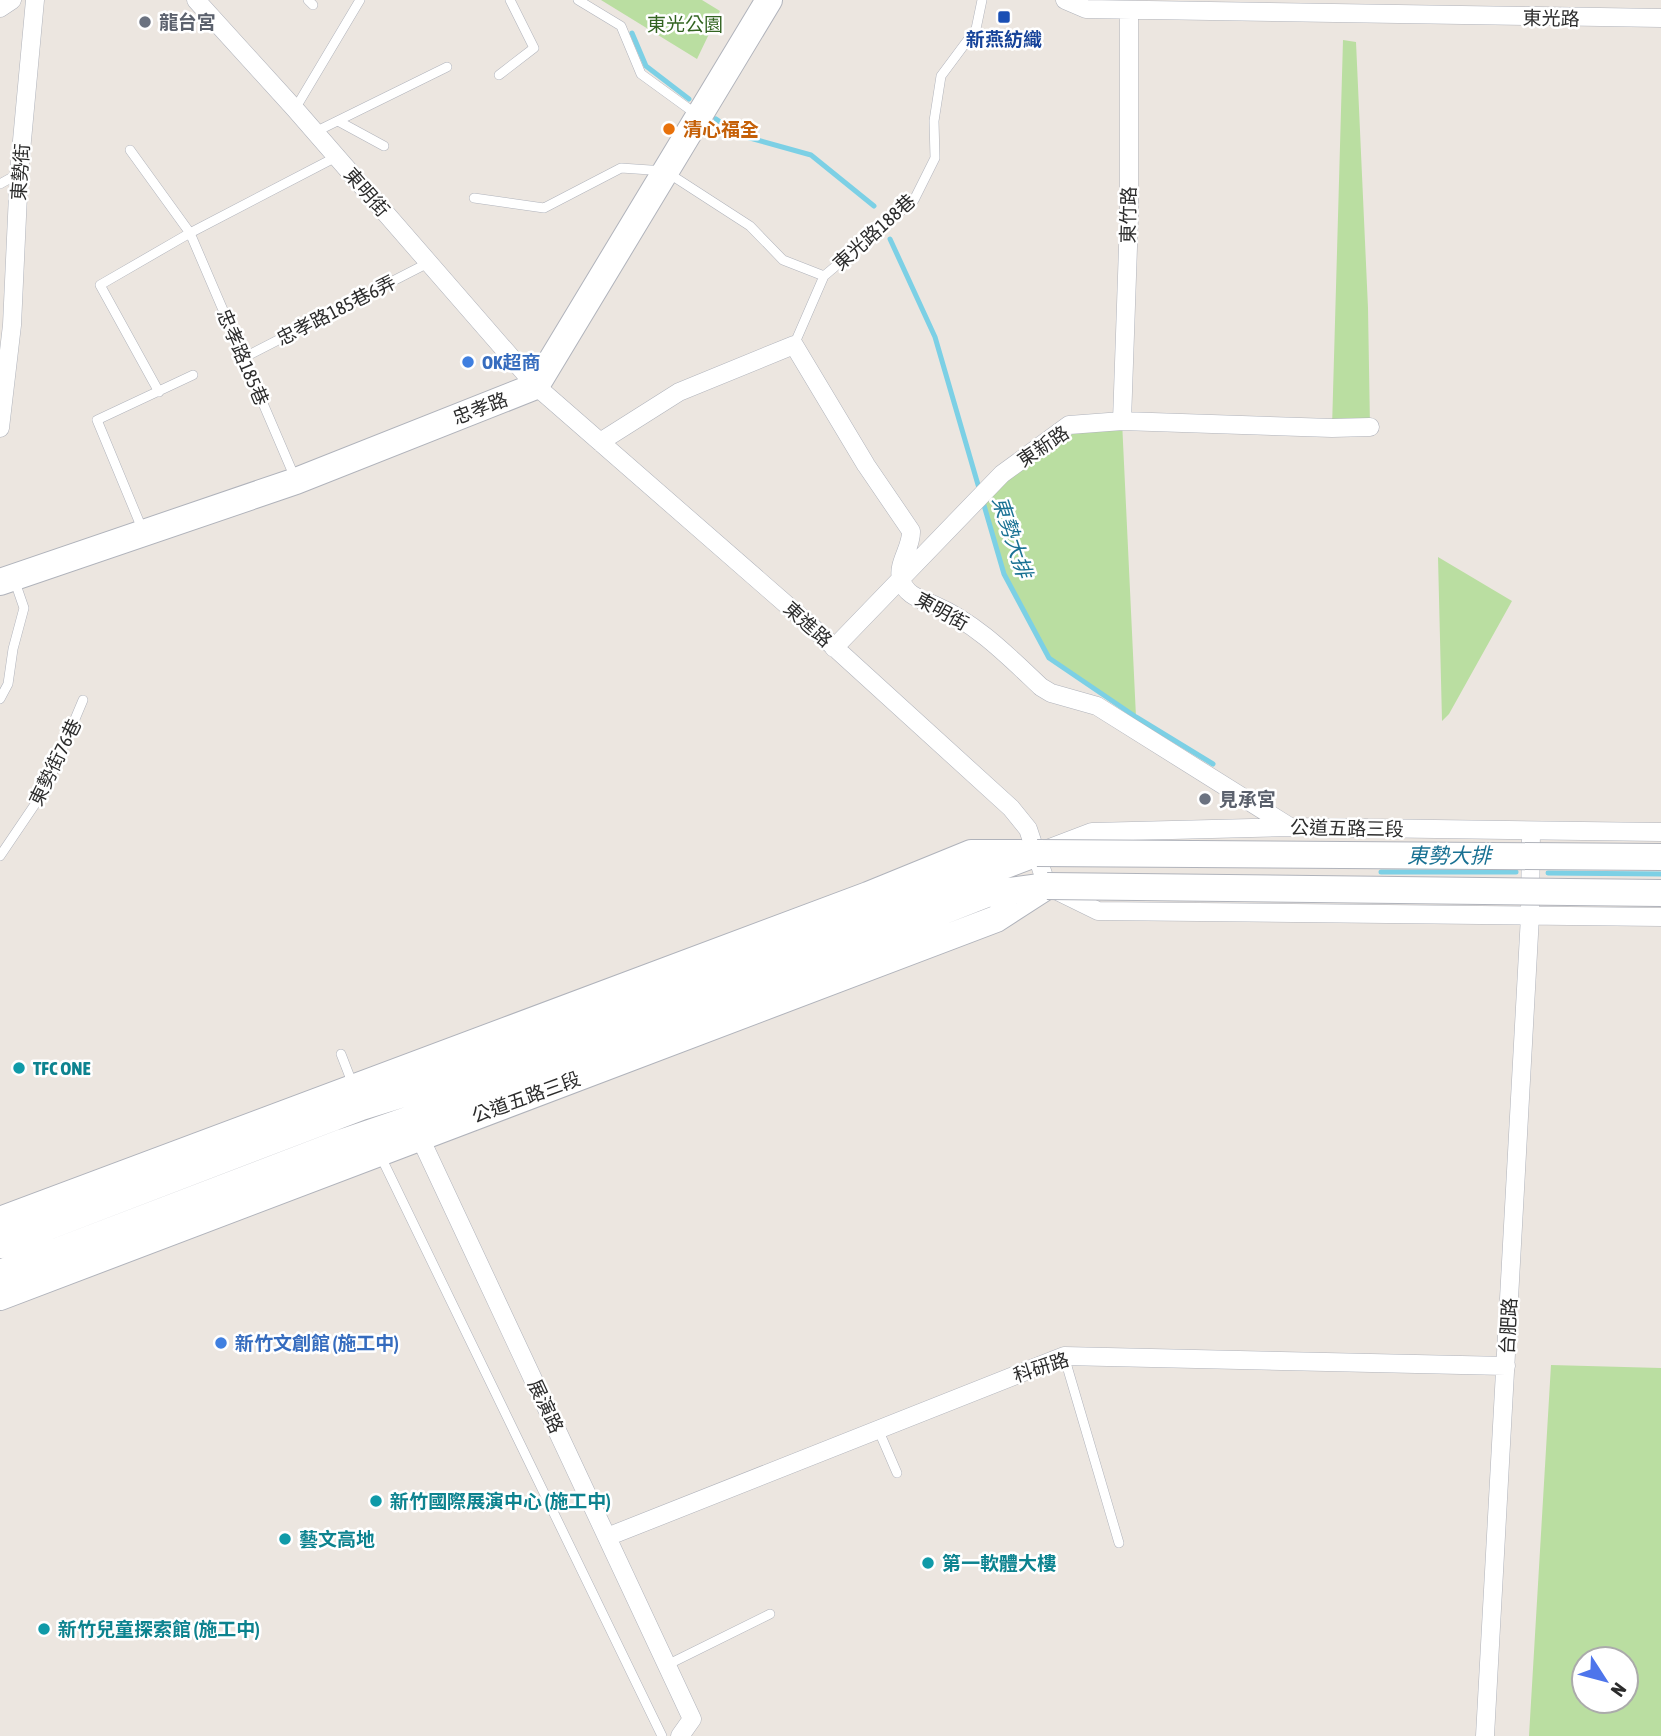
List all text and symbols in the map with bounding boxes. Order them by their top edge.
street label: 東光路 [1522,7,1580,29]
marker: 新燕紡織 [996,9,1012,25]
place label: 龍台宮 [159,11,216,33]
park label: 東光公園 [647,13,723,35]
marker: 龍台宮 [137,14,153,30]
place label: 新燕紡織 [966,28,1042,50]
place label: 清心福全 [683,118,759,140]
marker: 清心福全 [661,121,677,137]
street label: 東勢街 [7,143,33,201]
street label: 東明街 [340,163,394,221]
street label: 東竹路 [1117,186,1139,244]
street label: 東光路188巷 [828,189,920,275]
street label: 忠孝路185巷6弄 [273,271,399,349]
street label: 忠孝路185巷 [213,305,273,409]
place label: OK超商 [482,351,540,373]
marker: OK超商 [460,354,476,370]
street label: 忠孝路 [449,388,511,428]
street label: 東新路 [1013,421,1073,471]
water label: 東勢大排 [989,493,1038,583]
street label: 東明街 [912,588,972,634]
street label: 東進路 [779,597,837,651]
street label: 東勢街76巷 [25,715,85,809]
place label: 見承宮 [1219,788,1276,810]
marker: 見承宮 [1197,791,1213,807]
street label: 公道五路三段 [1290,816,1404,840]
water label: 東勢大排 [1407,843,1494,867]
place label: TFC ONE [33,1057,91,1079]
marker: TFC ONE [11,1060,27,1076]
street label: 公道五路三段 [469,1067,583,1127]
street label: 台肥路 [1496,1297,1520,1355]
place label: 新竹文創館 (施工中) [235,1332,399,1354]
marker: 新竹文創館 (施工中) [213,1335,229,1351]
street label: 科研路 [1010,1348,1072,1386]
street label: 展演路 [524,1376,568,1436]
place label: 新竹國際展演中心 (施工中) [390,1490,611,1512]
marker: 新竹國際展演中心 (施工中) [368,1493,384,1509]
place label: 藝文高地 [299,1528,375,1550]
marker: 藝文高地 [277,1531,293,1547]
place label: 第一軟體大樓 [942,1552,1056,1574]
marker: 第一軟體大樓 [920,1555,936,1571]
place label: 新竹兒童探索館 (施工中) [58,1618,260,1640]
marker: 新竹兒童探索館 (施工中) [36,1621,52,1637]
north arrow [1570,1645,1640,1715]
text: N [1607,1679,1631,1701]

